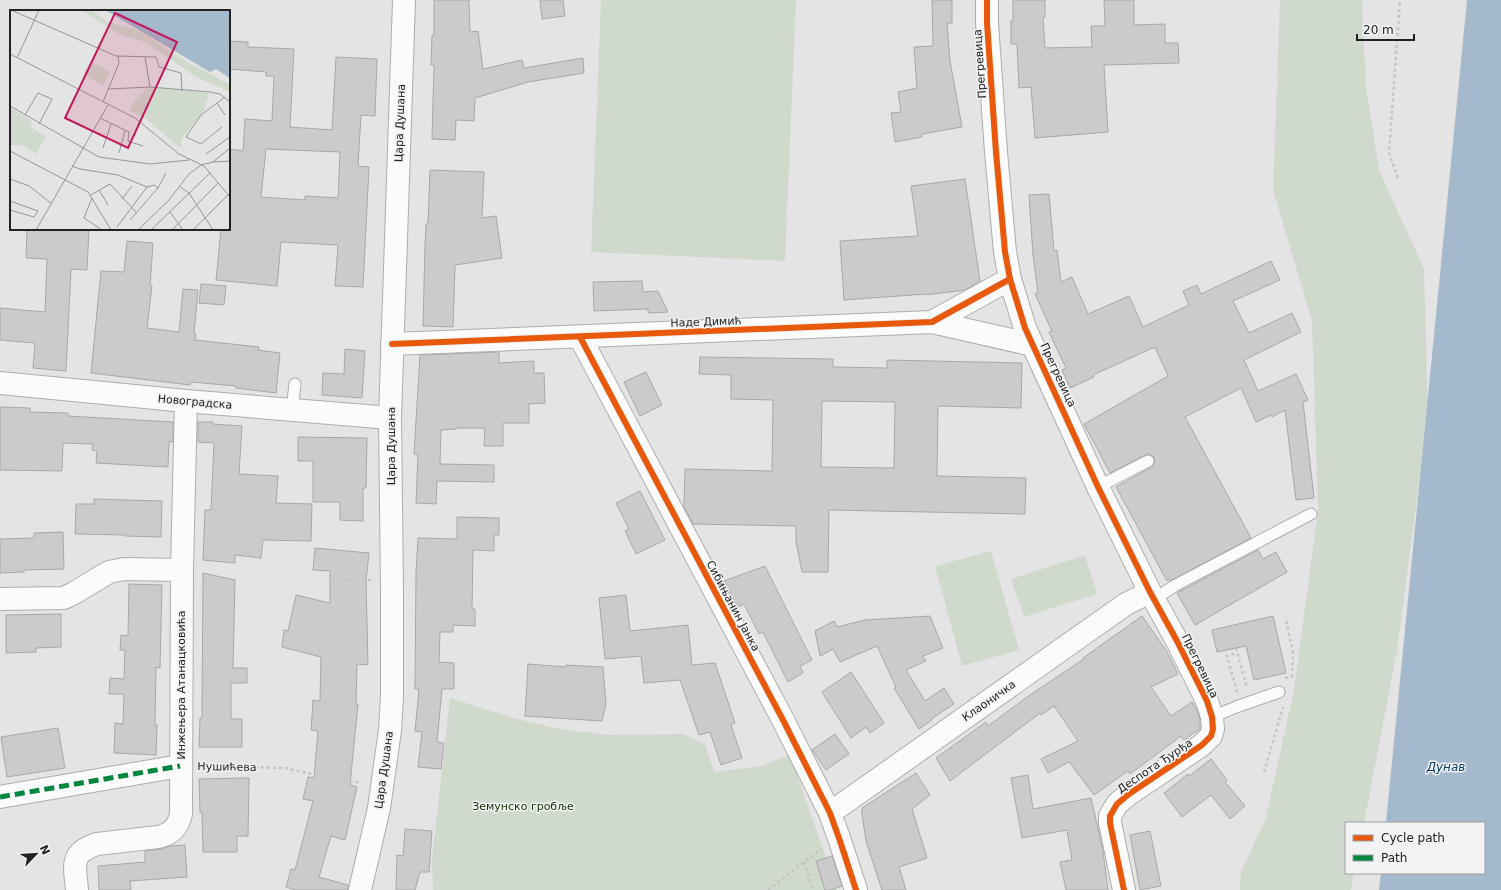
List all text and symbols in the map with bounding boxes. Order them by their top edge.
inset map [10,10,230,230]
scale bar [1357,16,1414,42]
text: 20 m [1363,23,1394,37]
street label: Прегревица [971,29,989,99]
street label: Цара Душана [392,84,408,162]
street label: Наде Димић [670,314,742,330]
street label: Прегревица [1037,341,1079,409]
street label: Новоградска [157,392,233,412]
street label: Цара Душана [385,407,398,485]
street label: Сибињанин Јанка [704,558,762,654]
street label: Инжењера Атанацковића [175,611,188,759]
street label: Прегревица [1179,632,1221,700]
street label: Клаоничка [960,678,1018,724]
street label: Цара Душана [372,730,396,810]
street label: Деспота Ђурђа [1115,736,1195,796]
street label: Нушићева [197,760,257,774]
water label: Дунав [1426,760,1465,774]
park label: Земунско гробље [472,800,574,813]
legend [1345,822,1485,874]
text: Cycle path [1381,831,1445,845]
north arrow [16,834,56,874]
text: N [37,843,52,857]
text: Path [1381,851,1407,865]

